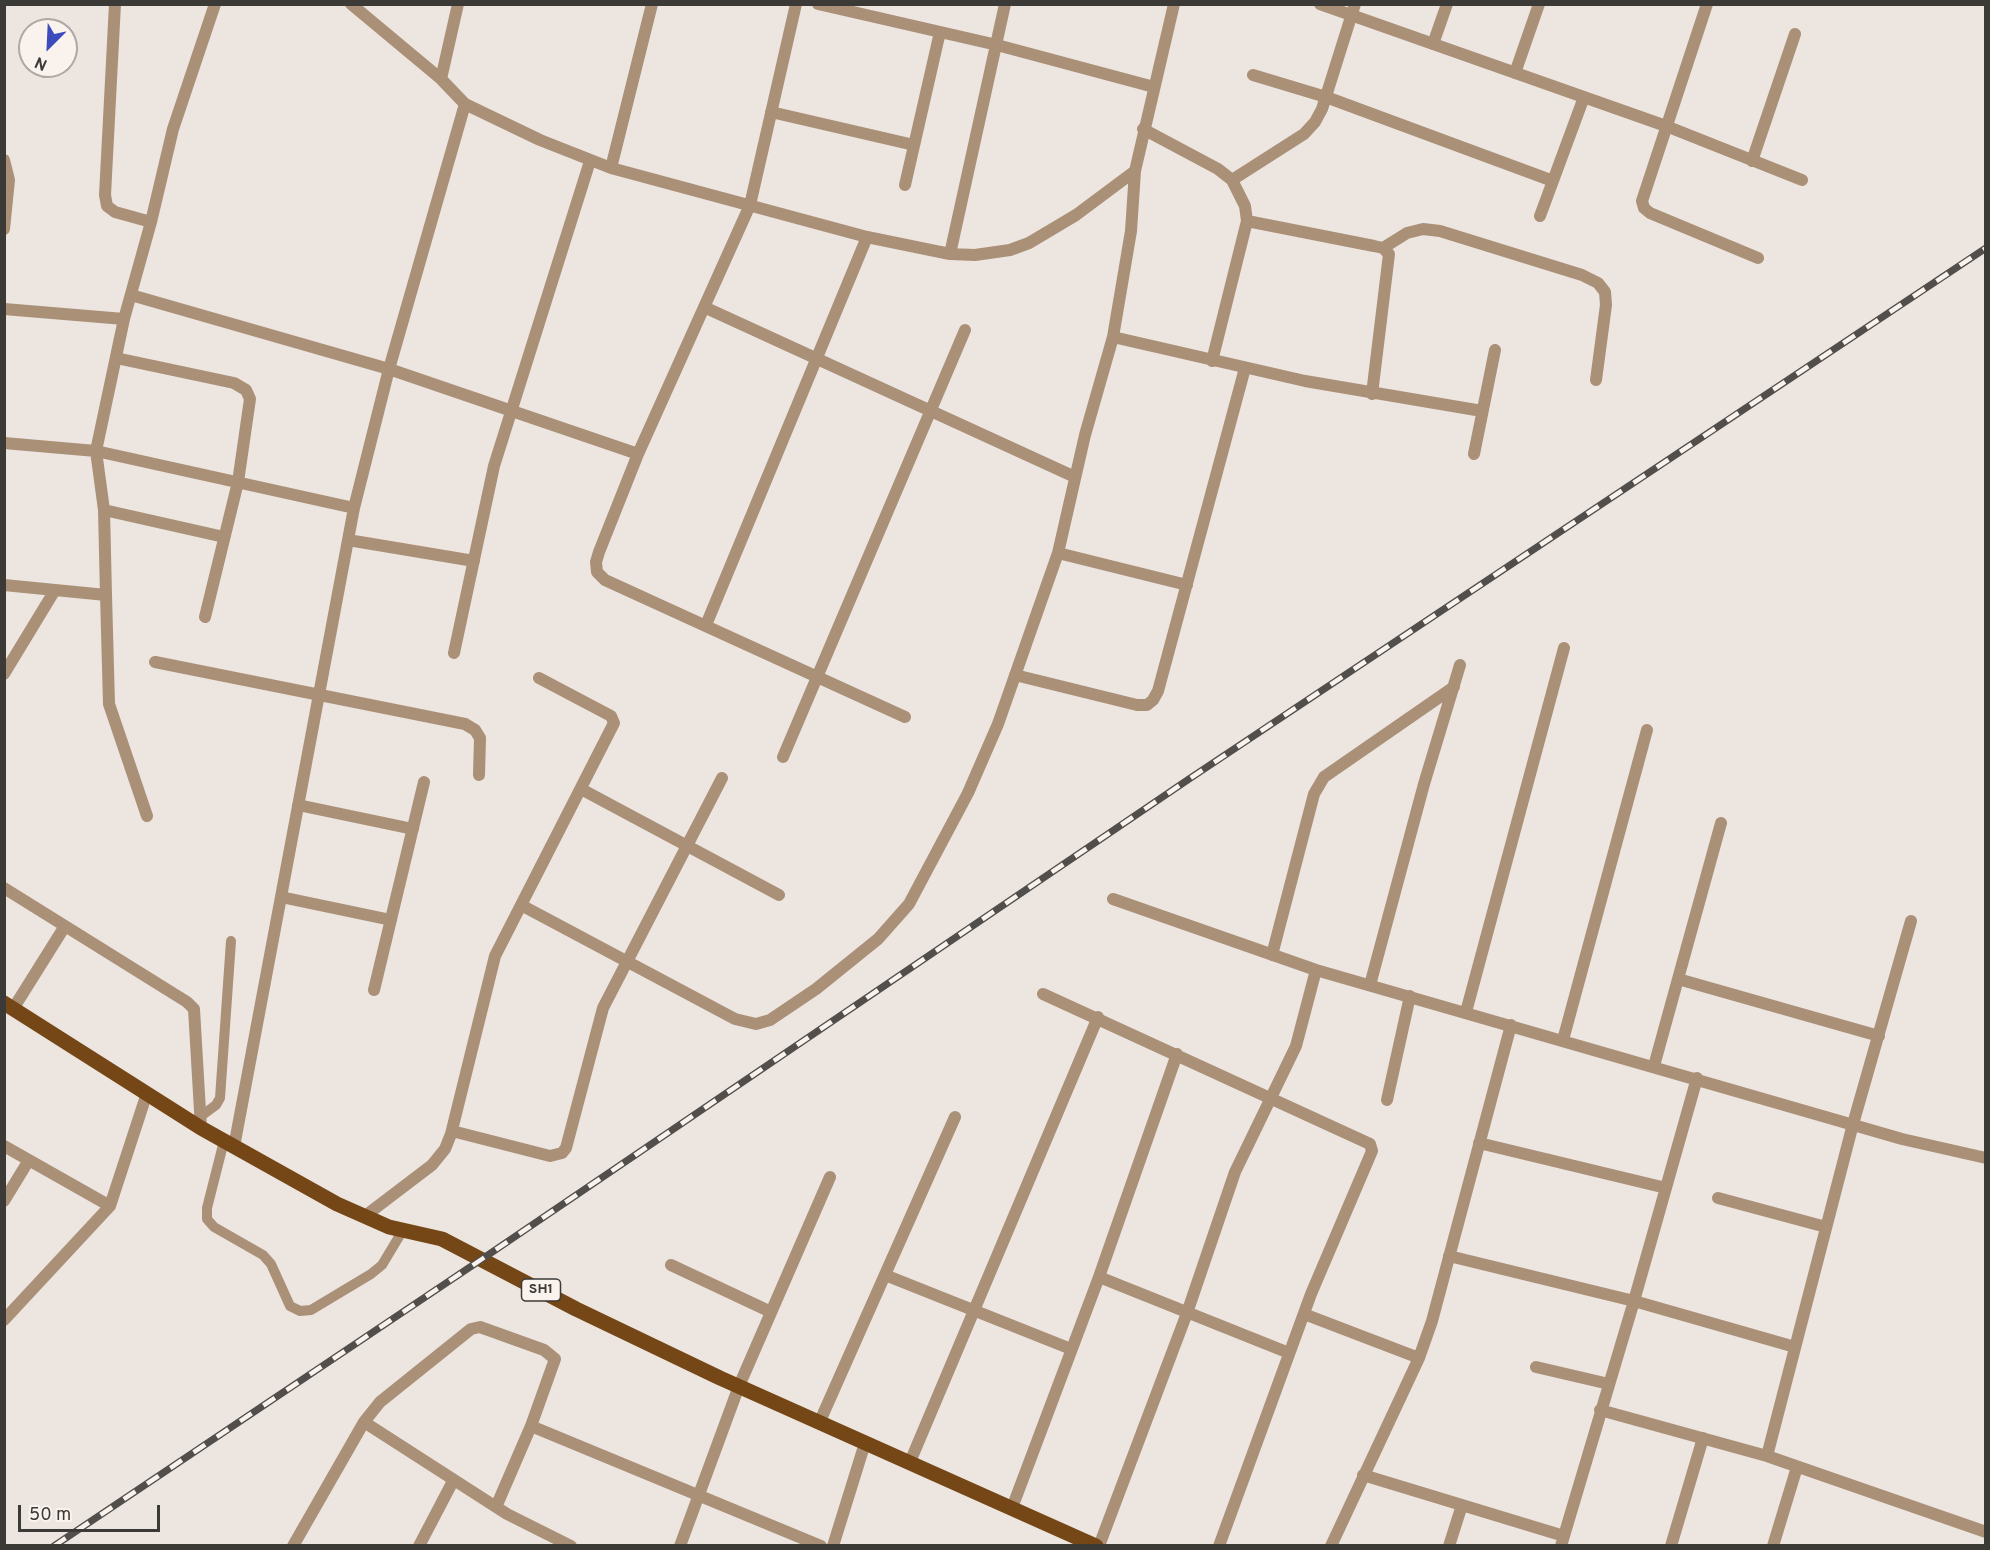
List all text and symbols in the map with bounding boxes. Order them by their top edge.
north arrow [18,18,78,78]
text: N [32,51,51,74]
road number: SH1 [522,1279,560,1301]
scale bar [21,1493,164,1531]
text: 50 m [29,1504,71,1527]

